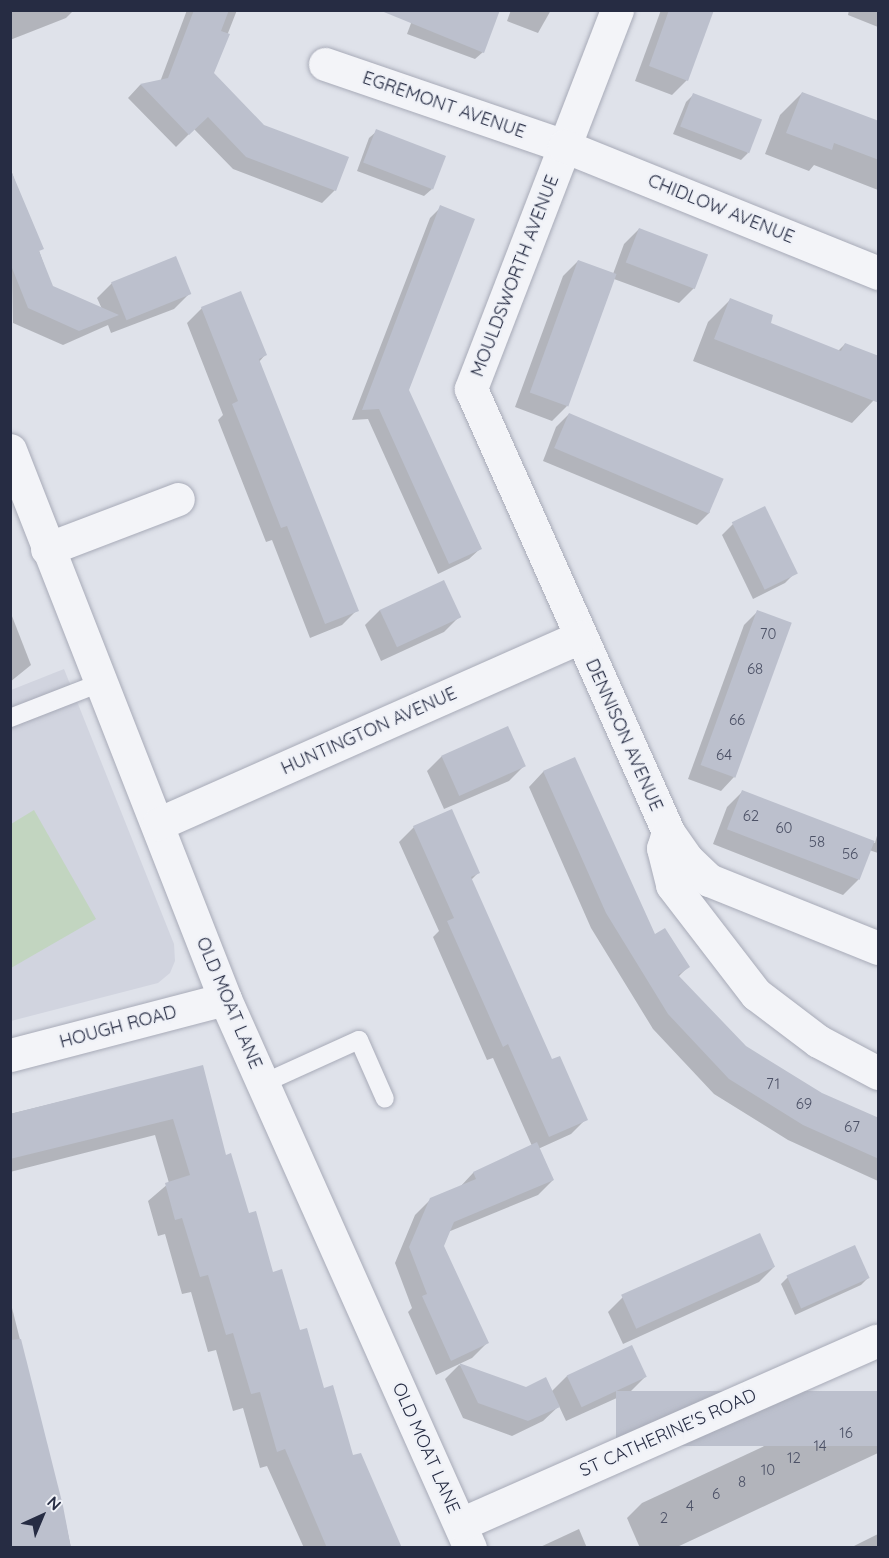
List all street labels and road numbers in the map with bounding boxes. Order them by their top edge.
street label: EGREMONT AVENUE [360,67,528,143]
street label: CHIDLOW AVENUE [645,170,797,248]
street label: MOULDSWORTH AVENUE [467,172,563,380]
street label: DENNISON AVENUE [581,656,667,814]
street label: HUNTINGTON AVENUE [278,682,460,780]
street label: OLD MOAT LANE [192,934,266,1072]
street label: HOUGH ROAD [57,1001,179,1053]
street label: OLD MOAT LANE [387,1379,465,1517]
street label: ST CATHERINE'S ROAD [576,1384,760,1482]

